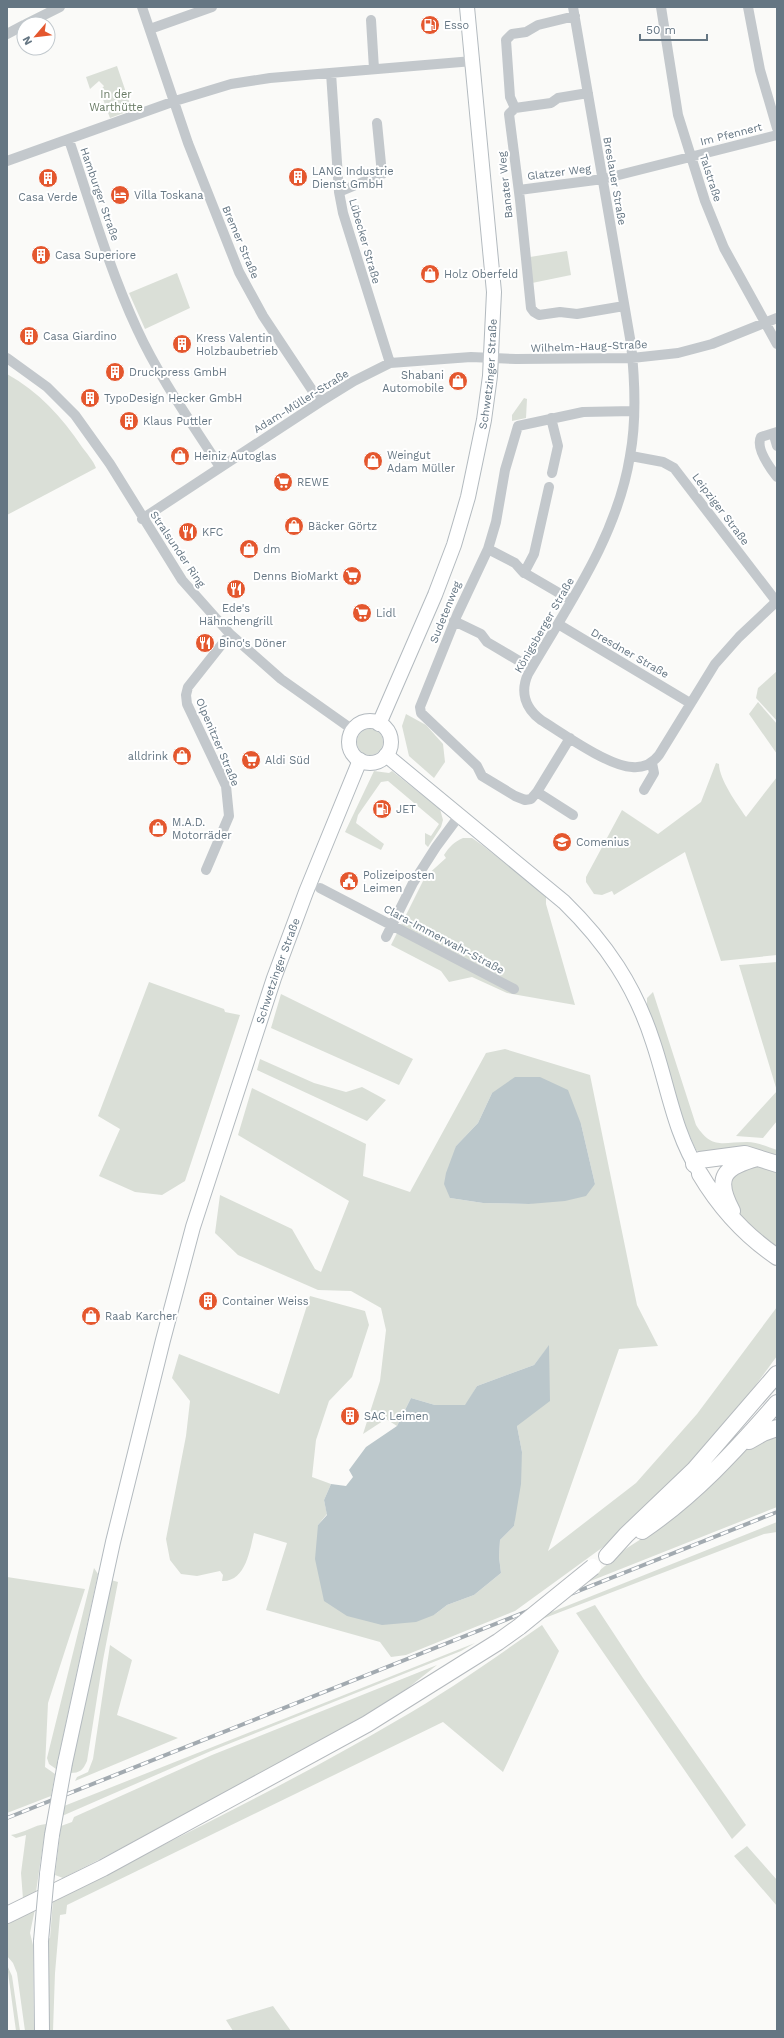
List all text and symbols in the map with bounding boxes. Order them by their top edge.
fuel station icon: Esso [419,14,441,36]
north arrow [16,16,56,56]
scale bar [640,16,707,42]
place label: Esso [444,19,469,32]
text: 50 m [646,23,676,37]
text: N [20,34,35,47]
park label: In der Warthütte [89,88,143,114]
street label: Im Pfennert [699,120,764,148]
street label: Breslauer Straße [600,136,629,226]
street label: Hamburger Straße [77,146,122,243]
street label: Banater Weg [496,151,515,219]
street label: Talstraße [697,153,724,204]
street label: Glatzer Weg [526,162,592,183]
place label: LANG Industrie Dienst GmbH [312,165,394,191]
building icon: LANG Industrie Dienst GmbH [287,166,309,188]
building icon: Casa Verde [37,167,59,189]
hotel icon: Villa Toskana [109,184,131,206]
place label: Villa Toskana [134,189,203,202]
place label: Casa Verde [18,191,78,204]
street label: Lübecker Straße [346,197,383,285]
street label: Bremer Straße [219,204,262,281]
building icon: Casa Superiore [30,244,52,266]
place label: Casa Superiore [55,249,136,262]
shop icon: Holz Oberfeld [419,263,441,285]
place label: Holz Oberfeld [444,268,518,281]
street label: Schwetzinger Straße [476,318,500,431]
building icon: Casa Giardino [18,325,40,347]
place label: Casa Giardino [43,330,117,343]
place label: Kress Valentin Holzbaubetrieb [196,332,278,358]
building icon: Kress Valentin Holzbaubetrieb [171,333,193,355]
street label: Wilhelm-Haug-Straße [530,338,648,355]
building icon: Druckpress GmbH [104,361,126,383]
place label: Druckpress GmbH [129,366,227,379]
street label: Adam-Müller-Straße [251,367,351,436]
place label: Shabani Automobile [382,369,444,395]
shop icon: Shabani Automobile [447,370,469,392]
building icon: TypoDesign Hecker GmbH [79,387,101,409]
place label: TypoDesign Hecker GmbH [104,392,242,405]
building icon: Klaus Puttler [118,410,140,432]
place label: Klaus Puttler [143,415,213,428]
shop icon: Heiniz Autoglas [169,445,191,467]
place label: Weingut Adam Müller [387,449,456,475]
place label: Heiniz Autoglas [194,450,277,463]
shop icon: Weingut Adam Müller [362,450,384,472]
supermarket icon: REWE [272,471,294,493]
street label: Leipziger Straße [689,471,752,548]
place label: REWE [297,476,329,489]
street label: Stralsunder Ring [147,509,208,590]
shop icon: Bäcker Görtz [283,515,305,537]
place label: Bäcker Görtz [308,520,377,533]
restaurant icon: KFC [177,521,199,543]
place label: KFC [202,526,224,539]
shop icon: dm [238,538,260,560]
place label: dm [263,543,280,556]
supermarket icon: Denns BioMarkt [341,565,363,587]
place label: Denns BioMarkt [253,570,338,583]
street label: Königsberger Straße [512,575,577,675]
restaurant icon: Ede's Hähnchengrill [225,578,247,600]
street label: Sudetenweg [427,579,464,645]
place label: Ede's Hähnchengrill [199,602,274,628]
supermarket icon: Lidl [351,602,373,624]
place label: Lidl [376,607,396,620]
street label: Dresdner Straße [589,626,671,681]
restaurant icon: Bino's Döner [194,632,216,654]
place label: Bino's Döner [219,637,287,650]
street label: Olpenitzer Straße [193,696,242,788]
shop icon: alldrink [171,745,193,767]
supermarket icon: Aldi Süd [240,749,262,771]
place label: alldrink [128,750,168,763]
place label: Aldi Süd [265,754,310,767]
fuel station icon: JET [371,798,393,820]
place label: JET [396,803,416,816]
place label: M.A.D. Motorräder [172,816,232,842]
shop icon: M.A.D. Motorräder [147,817,169,839]
school or university icon: Comenius [551,831,573,853]
place label: Comenius [576,836,629,849]
place label: Polizeiposten Leimen [363,869,435,895]
public building icon: Polizeiposten Leimen [338,870,360,892]
street label: Clara-Immerwahr-Straße [381,902,506,977]
street label: Schwetzinger Straße [254,916,303,1025]
building icon: Container Weiss [197,1290,219,1312]
place label: Container Weiss [222,1295,309,1308]
shop icon: Raab Karcher [80,1305,102,1327]
place label: Raab Karcher [105,1310,177,1323]
building icon: SAC Leimen [339,1405,361,1427]
place label: SAC Leimen [364,1410,429,1423]

